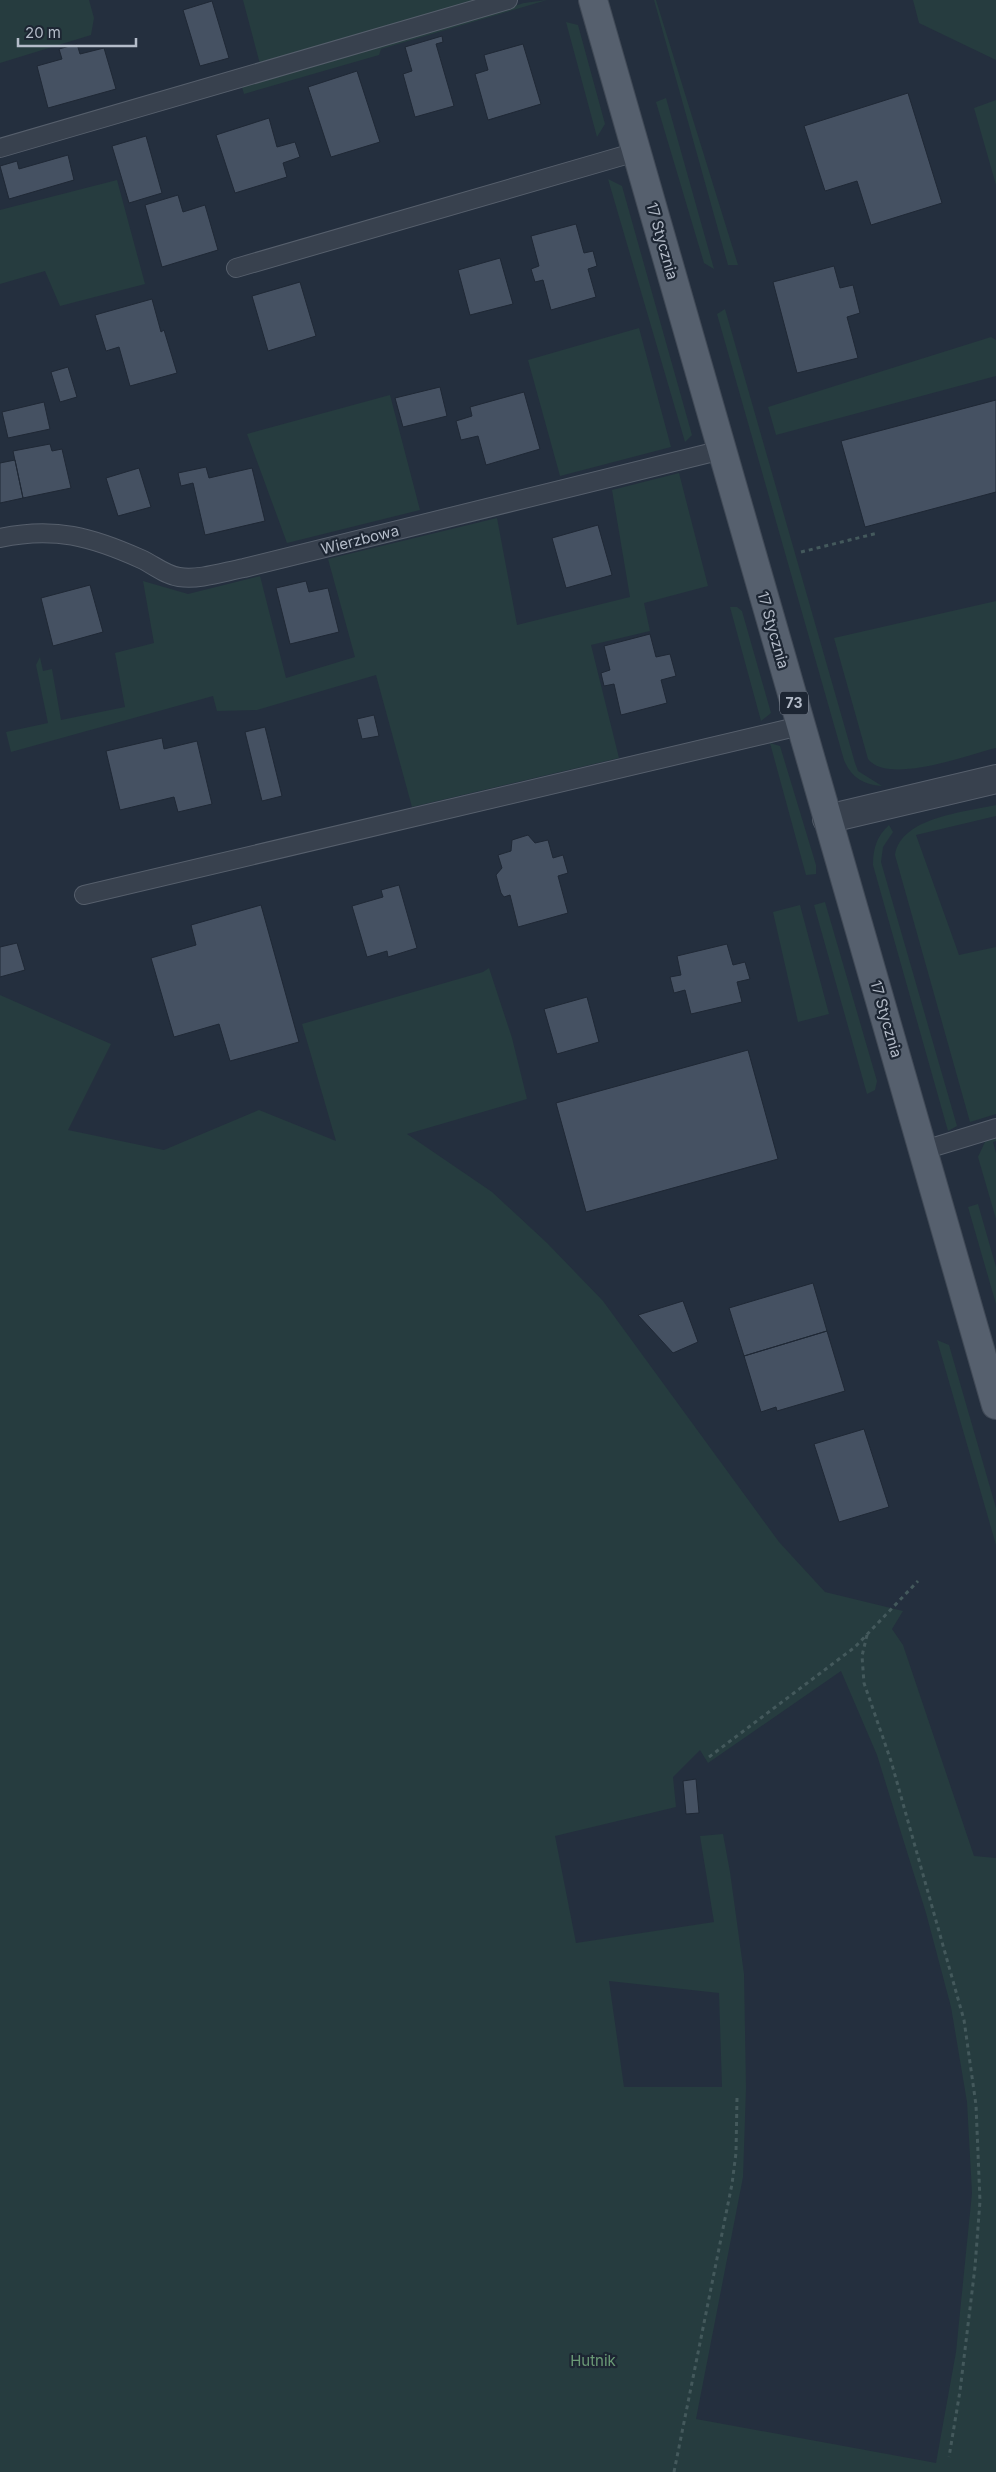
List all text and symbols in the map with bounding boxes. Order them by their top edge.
scale bar [18,15,135,47]
text: 20 m [25,23,61,42]
street label: 17 Stycznia [642,200,683,282]
street label: Wierzbowa [319,521,401,558]
street label: 17 Stycznia [753,589,794,671]
road number: 73 [780,691,808,714]
street label: 17 Stycznia [866,978,907,1060]
park label: Hutnik [570,2351,617,2370]

